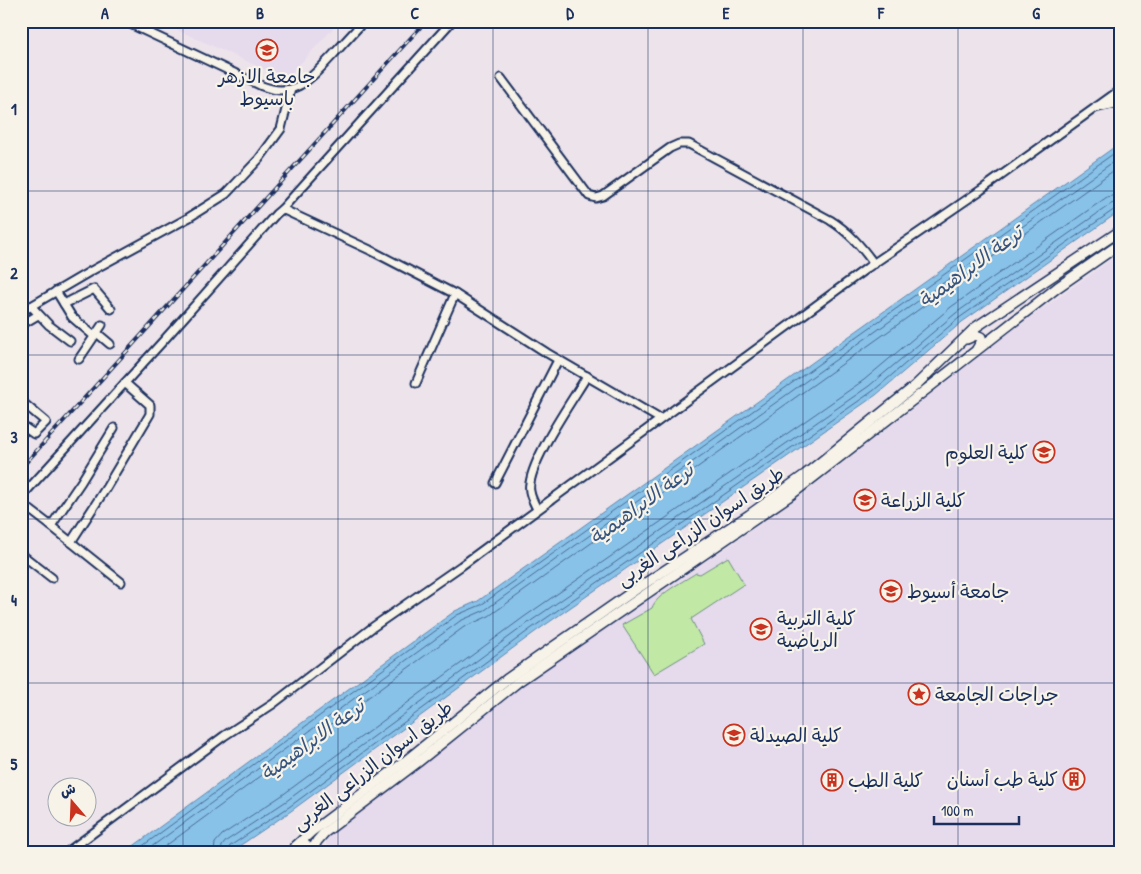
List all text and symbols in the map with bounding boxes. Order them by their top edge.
text: A [101,2,109,24]
text: B [256,2,264,24]
text: C [411,2,420,24]
text: D [566,2,574,24]
text: E [722,2,730,24]
text: F [877,2,885,24]
text: G [1032,2,1040,24]
school or university icon: جامعة الازهر باسيوط [255,38,279,62]
place label: جامعة الازهر باسيوط [217,63,315,111]
text: 1 [11,98,17,120]
water label: ترعة الابراهيمية [912,217,1030,313]
text: 2 [10,262,18,284]
text: 3 [10,426,18,448]
place label: كلية العلوم [945,439,1028,467]
school or university icon: كلية العلوم [1032,440,1056,464]
water label: ترعة الابراهيمية [583,454,701,550]
street label: طريق اسوان الزراعى الغربى [611,460,789,592]
place label: كلية الزراعة [881,487,965,513]
school or university icon: كلية الزراعة [853,488,877,512]
place label: جامعة أسيوط [907,578,1010,604]
school or university icon: جامعة أسيوط [879,579,903,603]
text: 4 [11,589,17,611]
place label: كلية التربية الرياضية [777,605,856,653]
school or university icon: كلية التربية الرياضية [749,617,773,641]
place label: جراجات الجامعة [935,681,1059,707]
place icon: جراجات الجامعة [907,682,931,706]
water label: ترعة الابراهيمية [254,690,372,786]
street label: طريق اسوان الزراعى الغربى [286,694,458,836]
place label: كلية الصيدلة [750,722,842,748]
school or university icon: كلية الصيدلة [722,723,746,747]
text: 5 [11,753,18,775]
place label: كلية طب أسنان [947,766,1058,792]
place label: كلية الطب [848,767,923,793]
building icon: كلية طب أسنان [1062,767,1086,791]
building icon: كلية الطب [820,768,844,792]
north arrow [48,776,98,826]
text: ش [57,778,78,801]
scale bar [934,794,1018,826]
text: 100 m [941,800,974,821]

